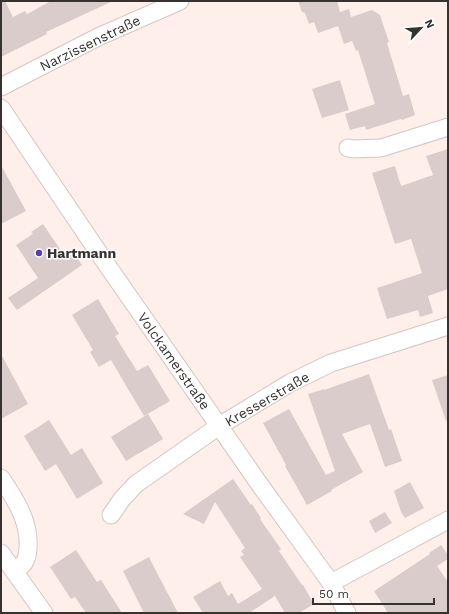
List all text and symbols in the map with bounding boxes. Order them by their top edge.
north arrow [401,8,441,48]
street label: Narzissenstraße [37,12,143,74]
text: N [422,17,437,30]
place label: Hartmann [47,245,116,261]
marker: Hartmann [34,248,44,258]
street label: Volckamerstraße [134,309,214,413]
street label: Kresserstraße [222,368,312,430]
scale bar [313,580,434,606]
text: 50 m [319,587,349,601]

